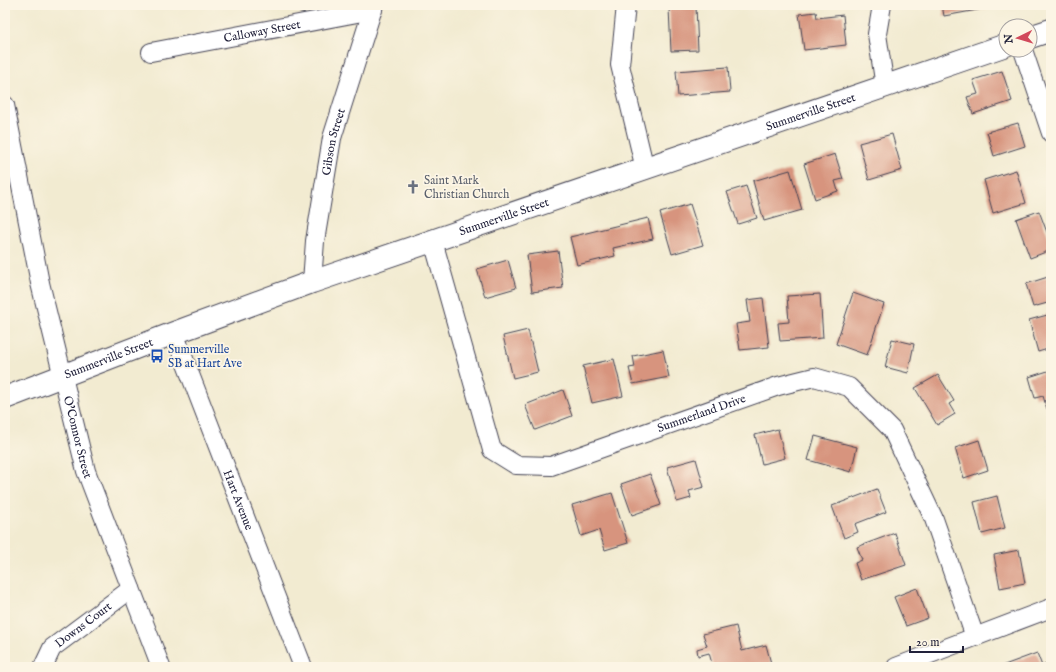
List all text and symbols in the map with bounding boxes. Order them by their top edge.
street label: Calloway Street [222,16,302,46]
north arrow [998,18,1038,58]
text: N [1002,33,1017,45]
street label: Summerville Street [764,89,857,134]
street label: Gibson Street [318,106,348,177]
place label: Saint Mark Christian Church [424,173,510,202]
church icon: Saint Mark Christian Church [405,179,421,195]
street label: Summerville Street [457,194,551,239]
street label: Summerville Street [62,334,155,382]
place label: Summerville SB at Hart Ave [168,342,242,371]
bus stop icon: Summerville SB at Hart Ave [149,348,165,364]
street label: Summerland Drive [655,390,748,435]
street label: O'Connor Street [60,394,96,480]
street label: Hart Avenue [220,468,257,533]
street label: Downs Court [52,599,115,651]
scale bar [910,628,963,654]
text: 20 m [916,635,939,650]

